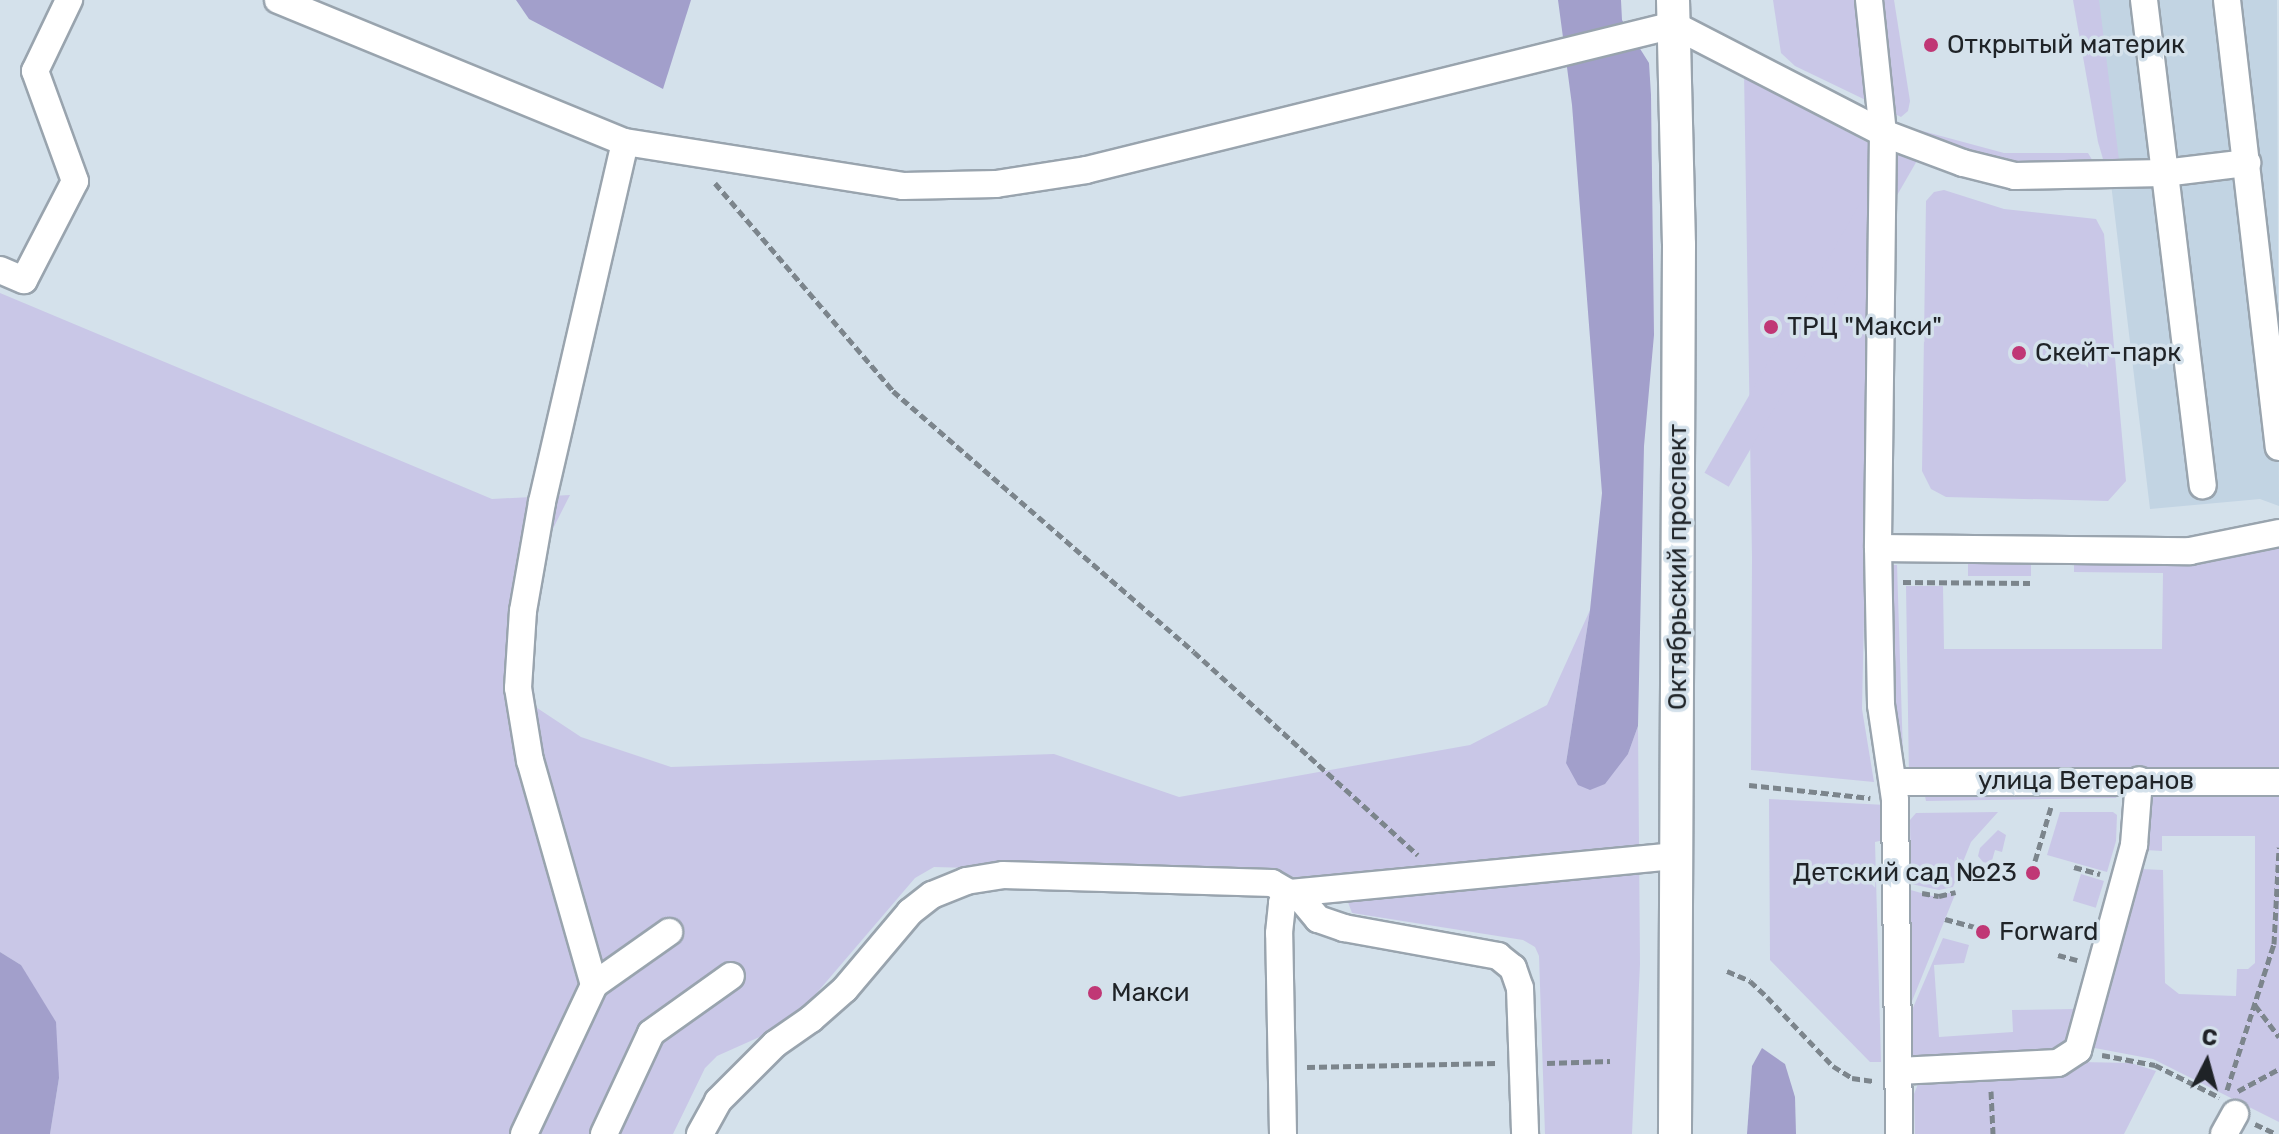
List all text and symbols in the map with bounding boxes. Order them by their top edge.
place label: Открытый материк [1947,29,2185,61]
marker: Открытый материк [1922,36,1940,54]
place label: ТРЦ "Макси" [1787,311,1942,343]
marker: ТРЦ "Макси" [1762,318,1780,336]
place label: Скейт-парк [2035,337,2181,369]
marker: Скейт-парк [2010,344,2028,362]
street label: Октябрьский проспект [1662,424,1694,710]
street label: улица Ветеранов [1978,765,2194,797]
place label: Детский сад №23 [1793,857,2017,889]
marker: Детский сад №23 [2024,864,2042,882]
place label: Forward [1999,916,2099,948]
marker: Forward [1974,923,1992,941]
place label: Макси [1111,977,1189,1009]
marker: Макси [1086,984,1104,1002]
north arrow [2167,1022,2247,1102]
text: С [2200,1023,2219,1052]

